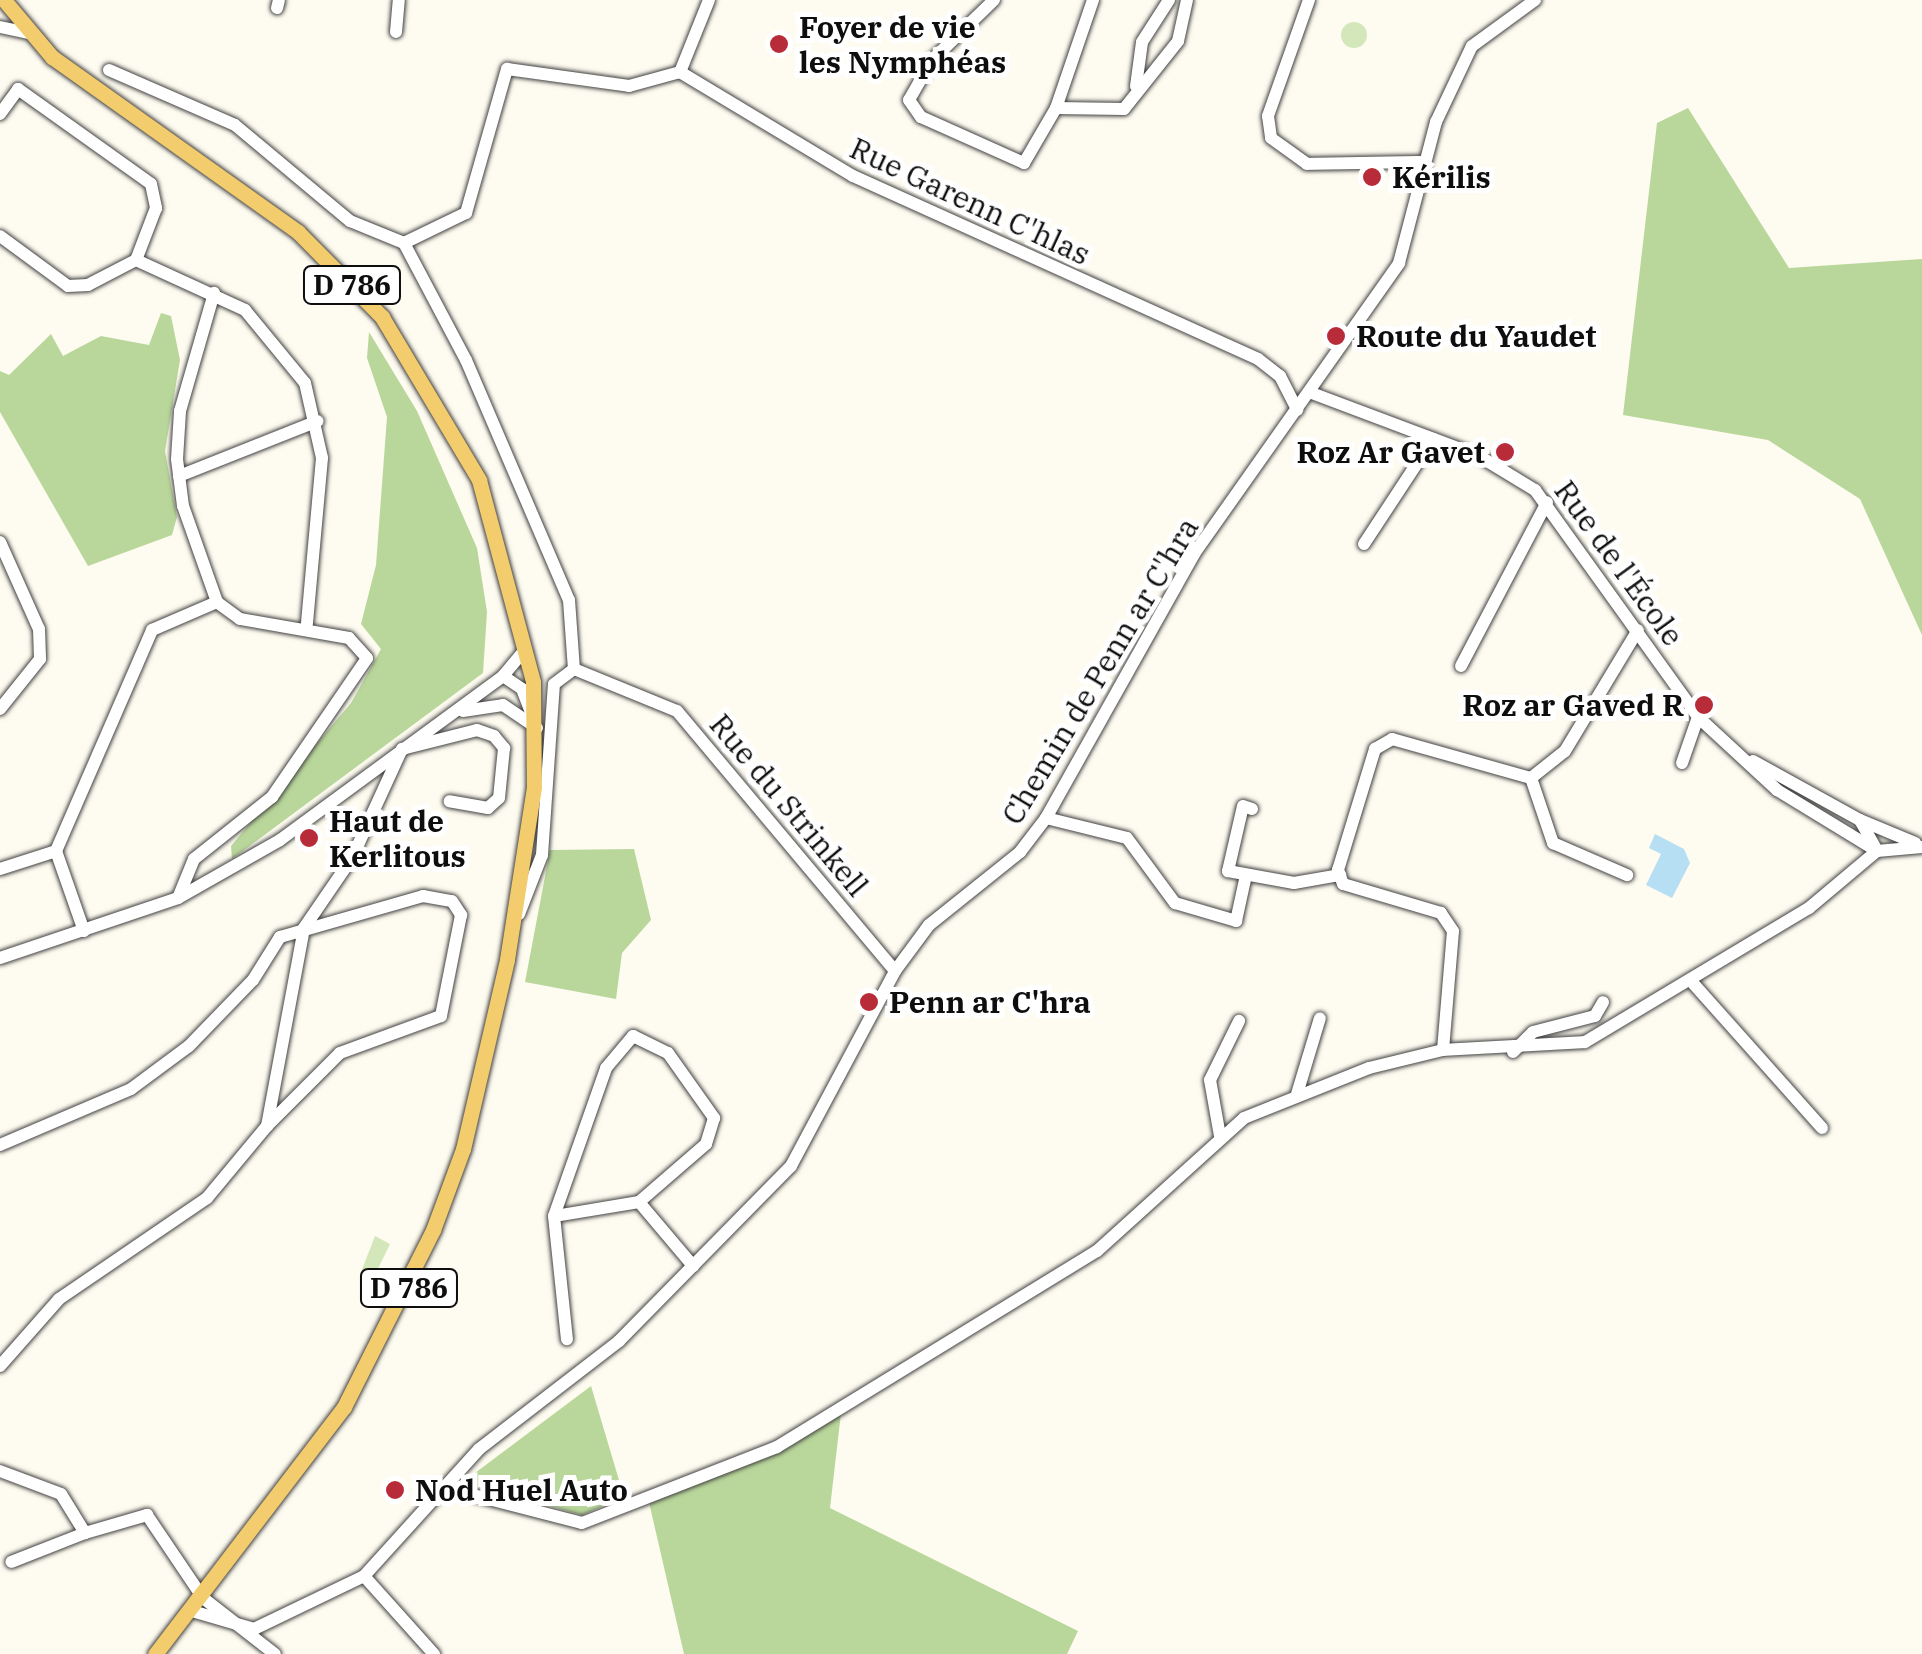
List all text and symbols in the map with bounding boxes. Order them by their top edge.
place label: Foyer de vie les Nymphéas [799,9,1006,80]
marker: Foyer de vie les Nymphéas [768,33,790,55]
street label: Rue Garenn C'hlas [844,130,1096,272]
place label: Kérilis [1392,159,1491,195]
marker: Kérilis [1361,166,1383,188]
road number: D 786 [302,262,402,308]
place label: Route du Yaudet [1356,318,1597,354]
marker: Route du Yaudet [1325,325,1347,347]
place label: Roz Ar Gavet [1296,434,1485,470]
marker: Roz Ar Gavet [1494,441,1516,463]
street label: Rue de l'École [1547,473,1691,653]
street label: Chemin de Penn ar C'hra [994,511,1206,831]
place label: Roz ar Gaved R [1462,687,1684,723]
marker: Roz ar Gaved R [1693,694,1715,716]
street label: Rue du Strinkell [702,707,876,903]
place label: Haut de Kerlitous [329,803,466,874]
marker: Haut de Kerlitous [298,827,320,849]
place label: Penn ar C'hra [889,984,1091,1020]
marker: Penn ar C'hra [858,991,880,1013]
road number: D 786 [359,1265,459,1311]
place label: Nod Huel Auto [415,1472,628,1508]
marker: Nod Huel Auto [384,1479,406,1501]

